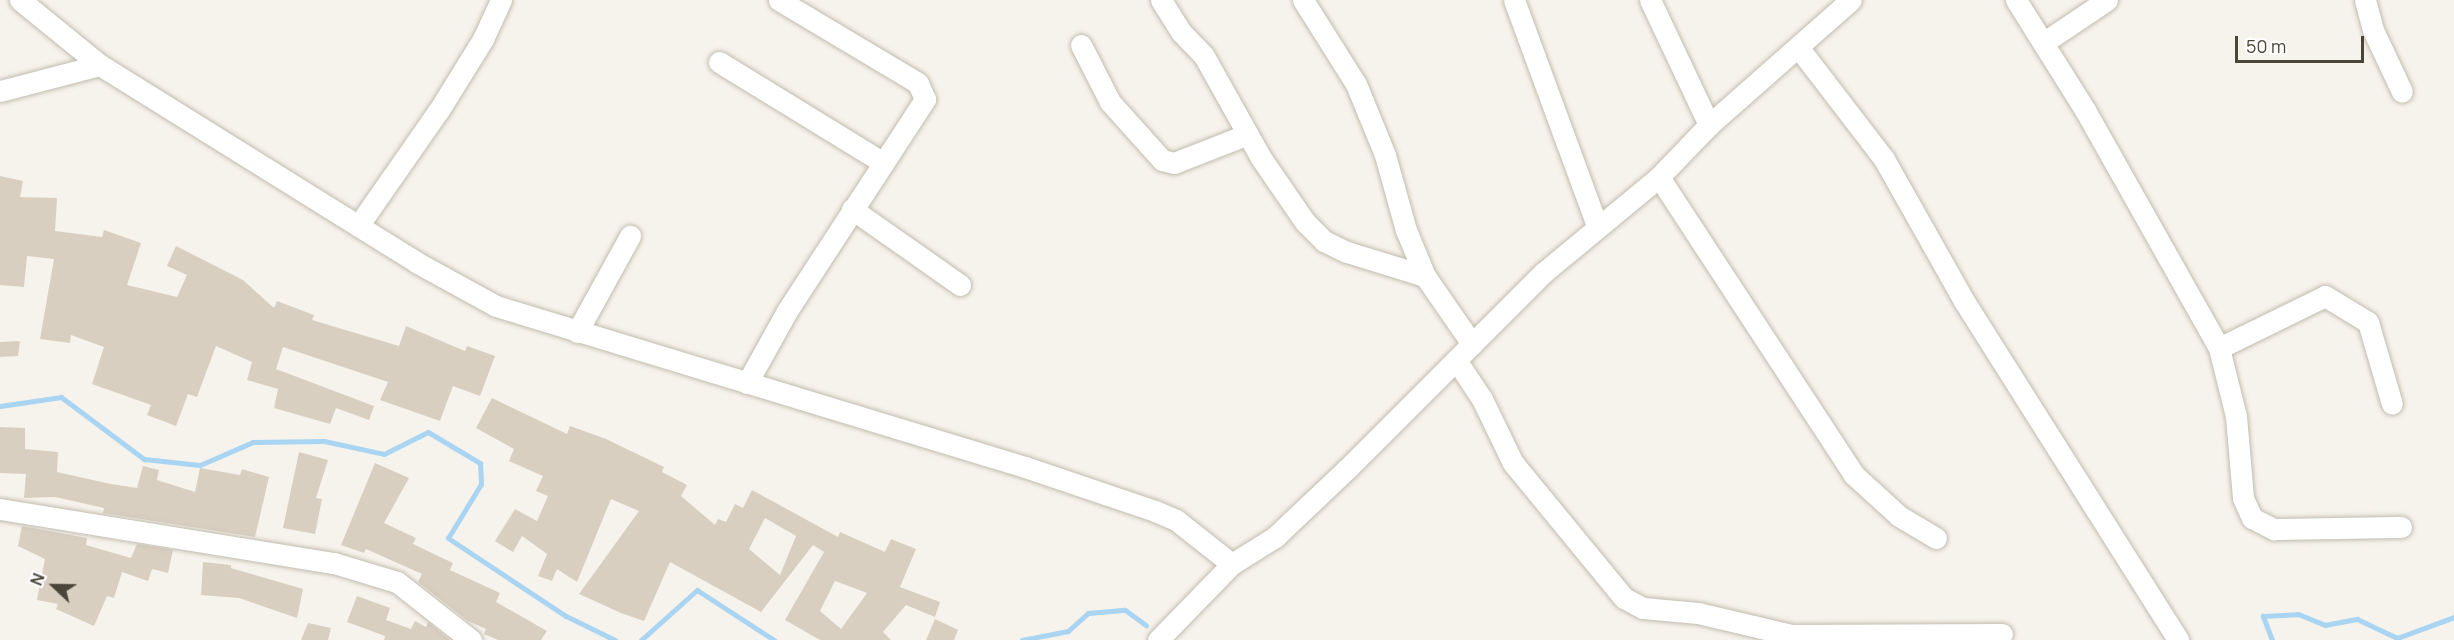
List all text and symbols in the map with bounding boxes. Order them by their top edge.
scale bar [2238,24,2367,62]
text: 50 m [2246,34,2286,58]
north arrow [24,556,84,616]
text: N [25,570,50,589]

